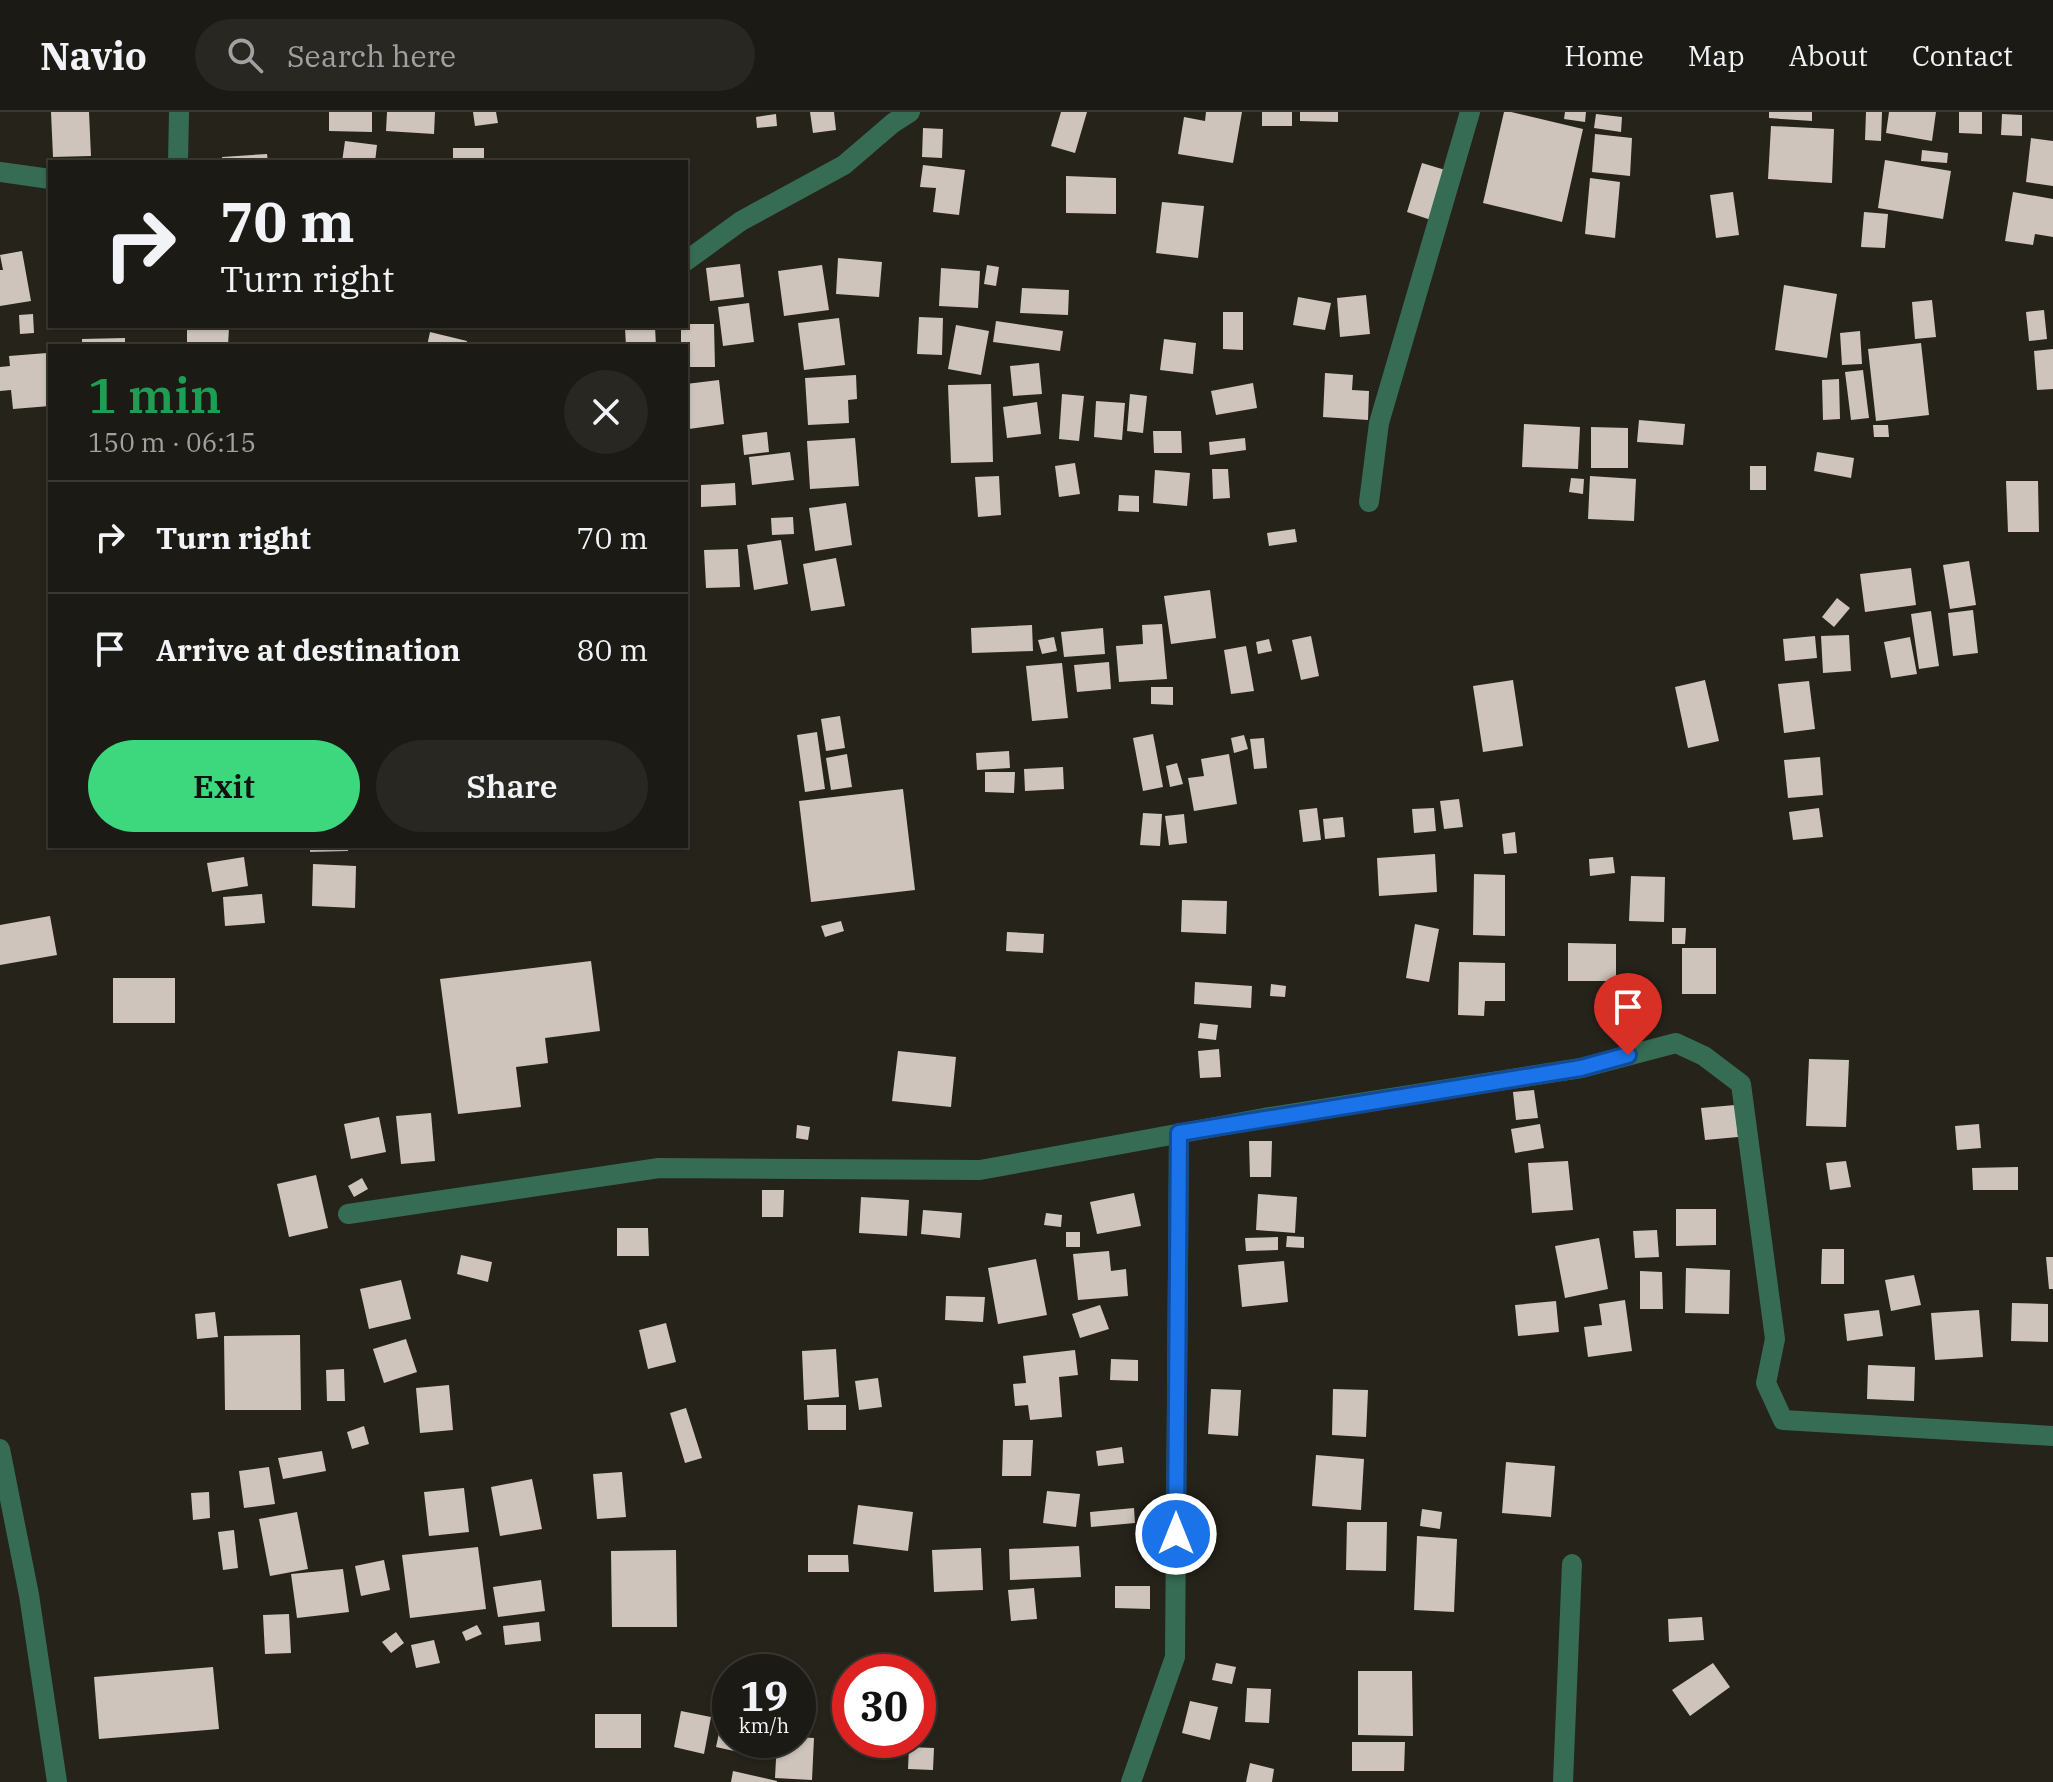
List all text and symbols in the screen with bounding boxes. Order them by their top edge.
search box [195,19,755,91]
text: Navio [40,31,147,80]
icon: search [223,33,267,77]
text: Search here [287,36,456,75]
text: Home [1564,37,1644,74]
text: Map [1688,37,1745,74]
text: About [1789,37,1868,74]
text: Contact [1912,37,2013,74]
text: 70 m [220,185,355,257]
icon: right [88,192,192,296]
text: Turn right [220,255,394,302]
text: 1 min [88,364,221,426]
button: close [564,370,648,454]
text: 150 m · 06:15 [88,425,256,459]
icon: right [88,515,132,559]
text: Turn right [156,518,311,557]
text: 70 m [576,518,648,557]
icon: arrive [88,627,132,671]
text: Arrive at destination [156,630,461,669]
text: 80 m [576,630,648,669]
button: Exit [88,740,360,832]
button: Share [376,740,648,832]
pin [1594,973,1662,1055]
icon: arrive [1606,985,1650,1029]
position arrow [1134,1492,1218,1576]
speed limit sign: 30 [832,1654,936,1758]
text: 19 [740,1670,788,1722]
text: km/h [739,1712,789,1739]

